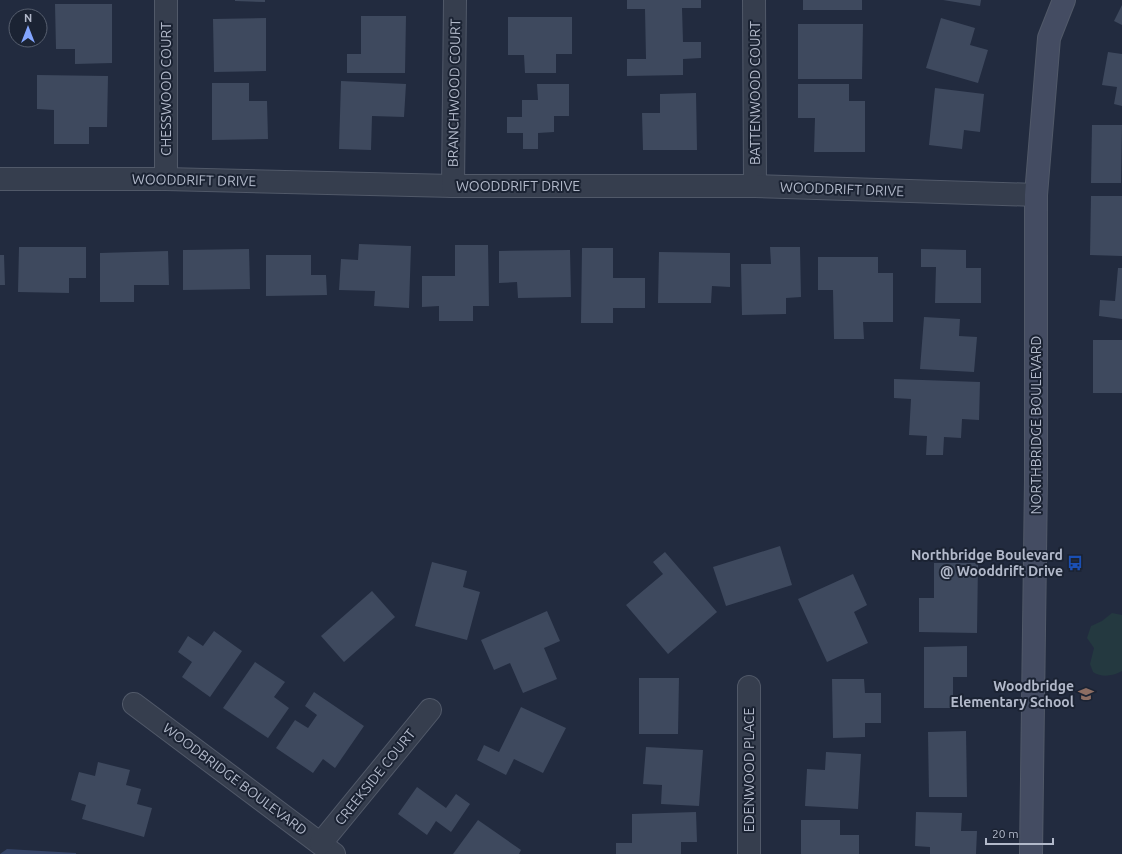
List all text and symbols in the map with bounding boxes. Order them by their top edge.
north arrow [8,8,48,48]
text: N [24,12,32,24]
street label: BRANCHWOOD COURT [445,18,463,167]
street label: BATTENWOOD COURT [747,21,763,165]
street label: CHESSWOOD COURT [158,22,174,156]
street label: WOODDRIFT DRIVE [132,171,256,189]
street label: WOODDRIFT DRIVE [456,178,580,194]
street label: WOODDRIFT DRIVE [780,179,905,199]
street label: NORTHBRIDGE BOULEVARD [1028,336,1044,514]
place label: Northbridge Boulevard @ Wooddrift Drive [911,547,1063,579]
bus stop icon: Northbridge Boulevard @ Wooddrift Drive [1066,554,1084,572]
place label: Woodbridge Elementary School [951,678,1074,710]
school or university icon: Woodbridge Elementary School [1077,685,1095,703]
street label: EDENWOOD PLACE [741,708,757,832]
street label: WOODBRIDGE BOULEVARD [160,720,310,838]
street label: CREEKSIDE COURT [331,726,419,828]
scale bar [986,820,1053,846]
text: 20 m [992,827,1019,840]

